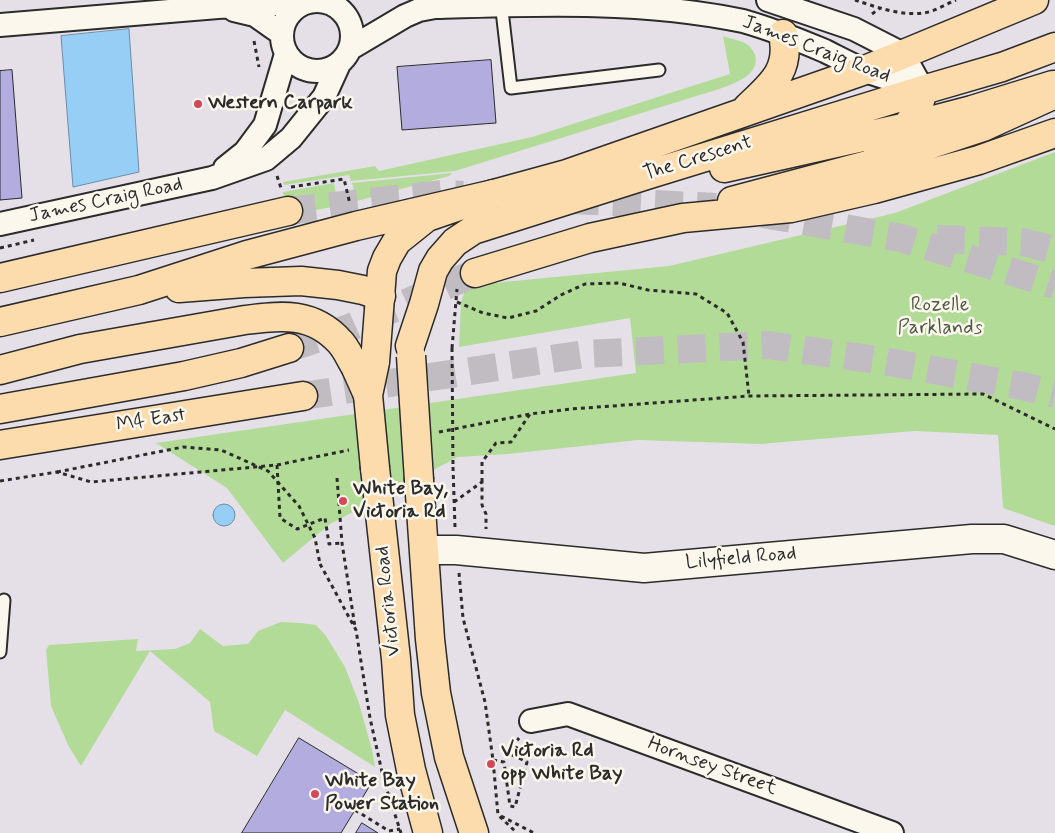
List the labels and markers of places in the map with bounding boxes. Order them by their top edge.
place label: Western Carpark [208,92,353,116]
marker: Western Carpark [192,98,204,110]
place label: White Bay, Victoria Rd [353,478,448,525]
marker: White Bay, Victoria Rd [337,495,349,507]
place label: Victoria Rd opp White Bay [501,740,622,787]
marker: Victoria Rd opp White Bay [485,758,497,770]
place label: White Bay Power Station [325,770,439,817]
marker: White Bay Power Station [309,788,321,800]

